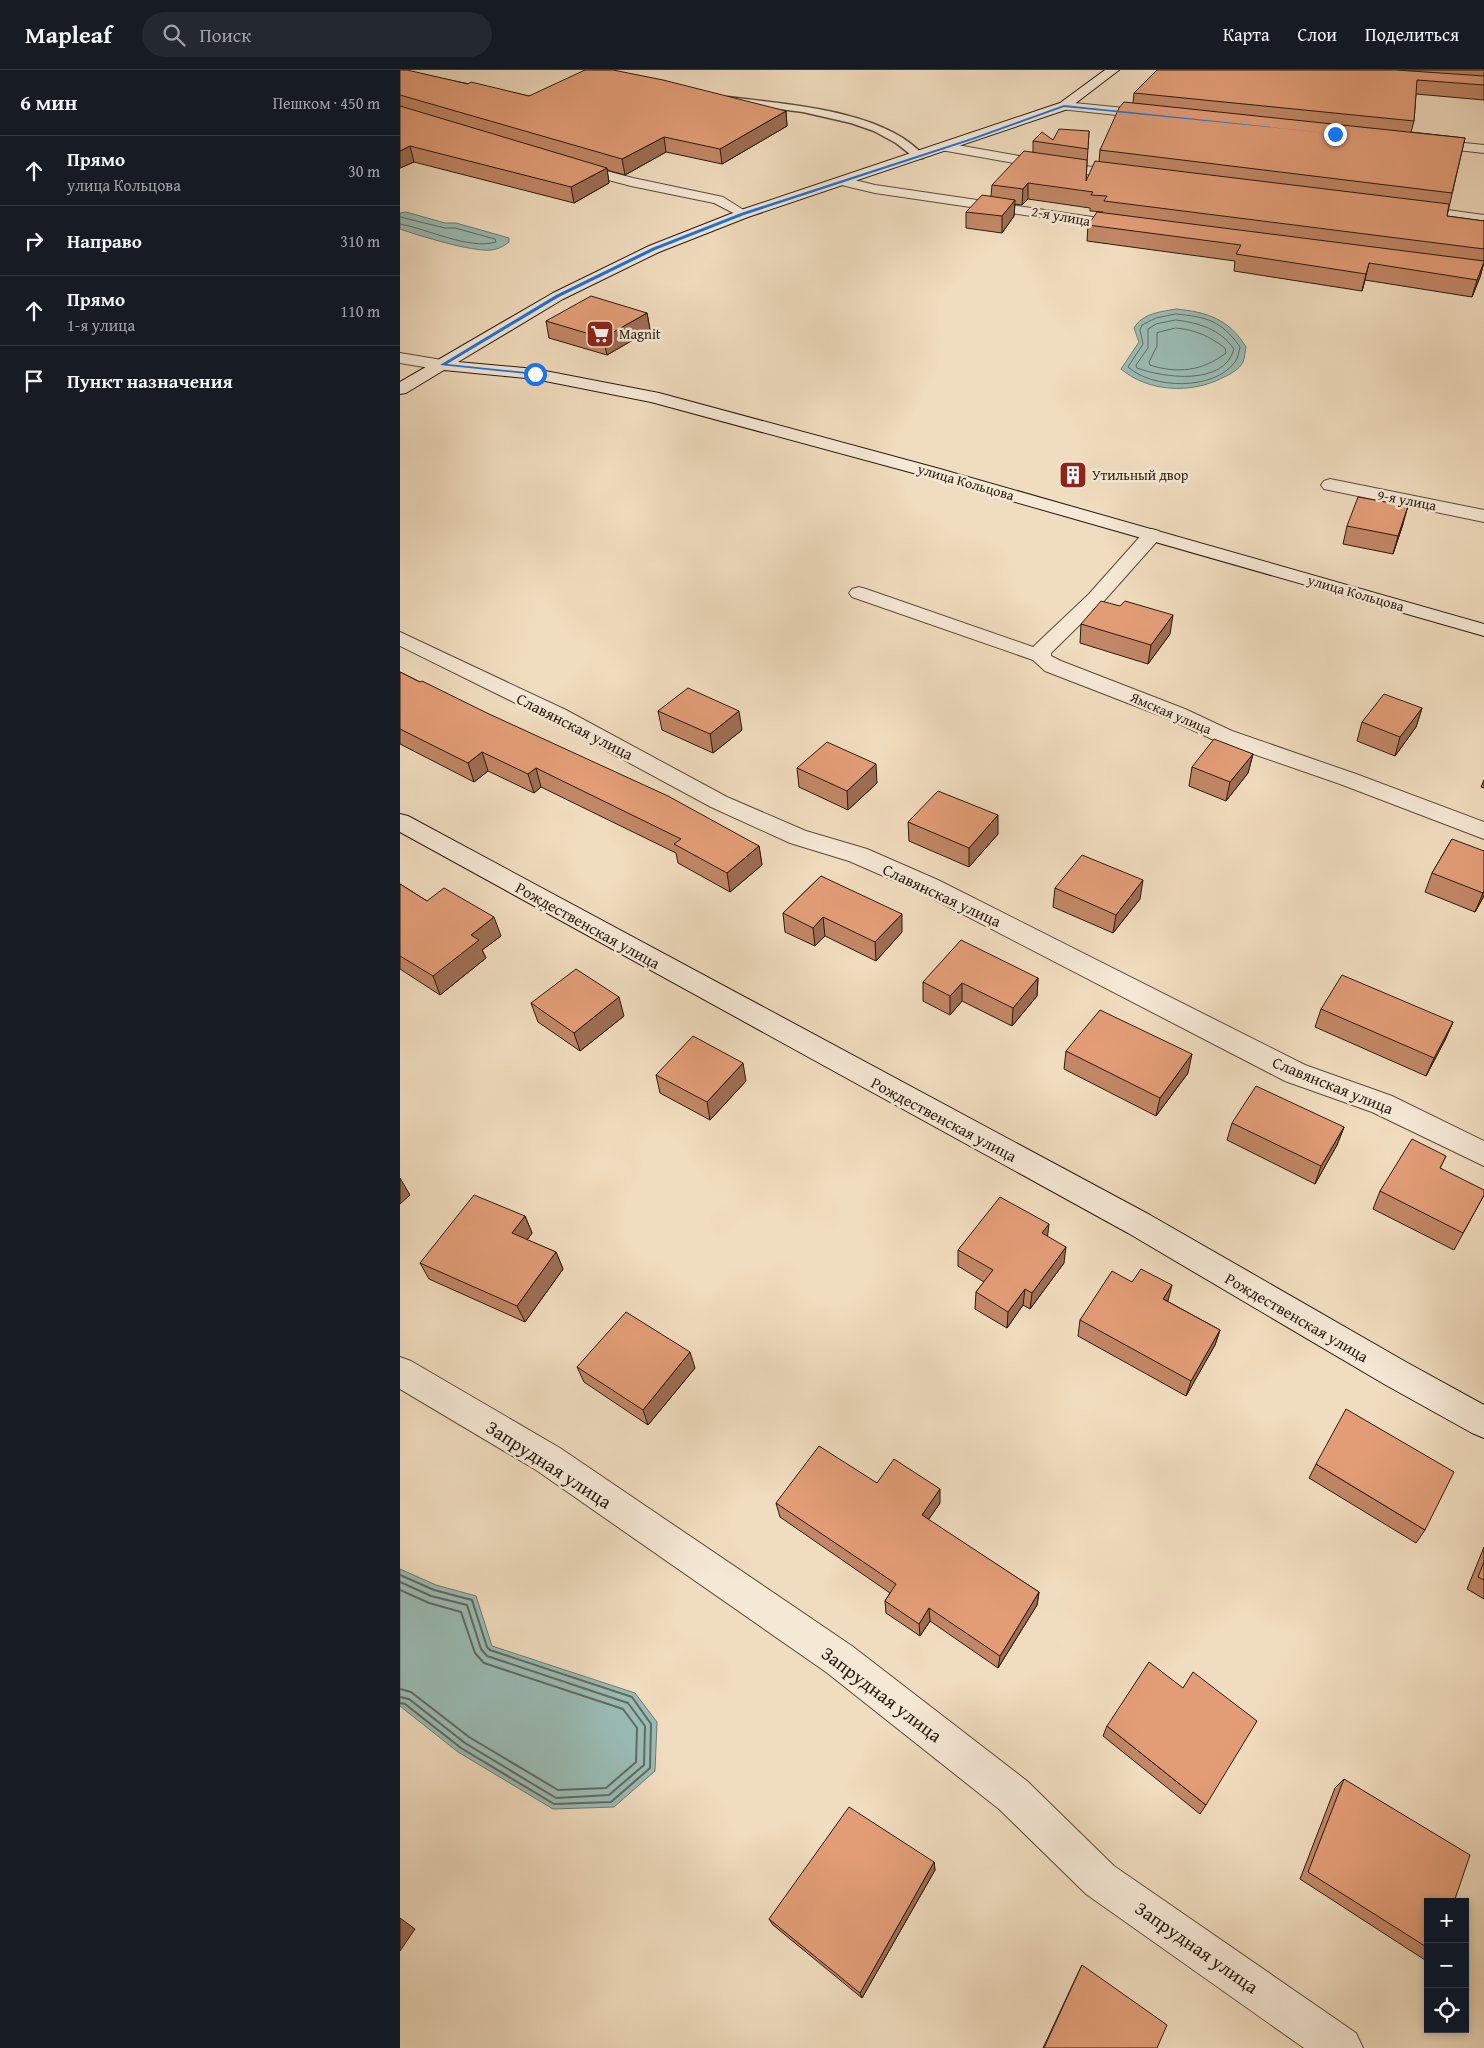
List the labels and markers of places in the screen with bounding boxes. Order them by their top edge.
supermarket icon: Magnit [585,319,615,349]
place label: Magnit [619,324,661,344]
building icon: Утильный двор [1058,460,1088,490]
place label: Утильный двор [1092,465,1189,485]

